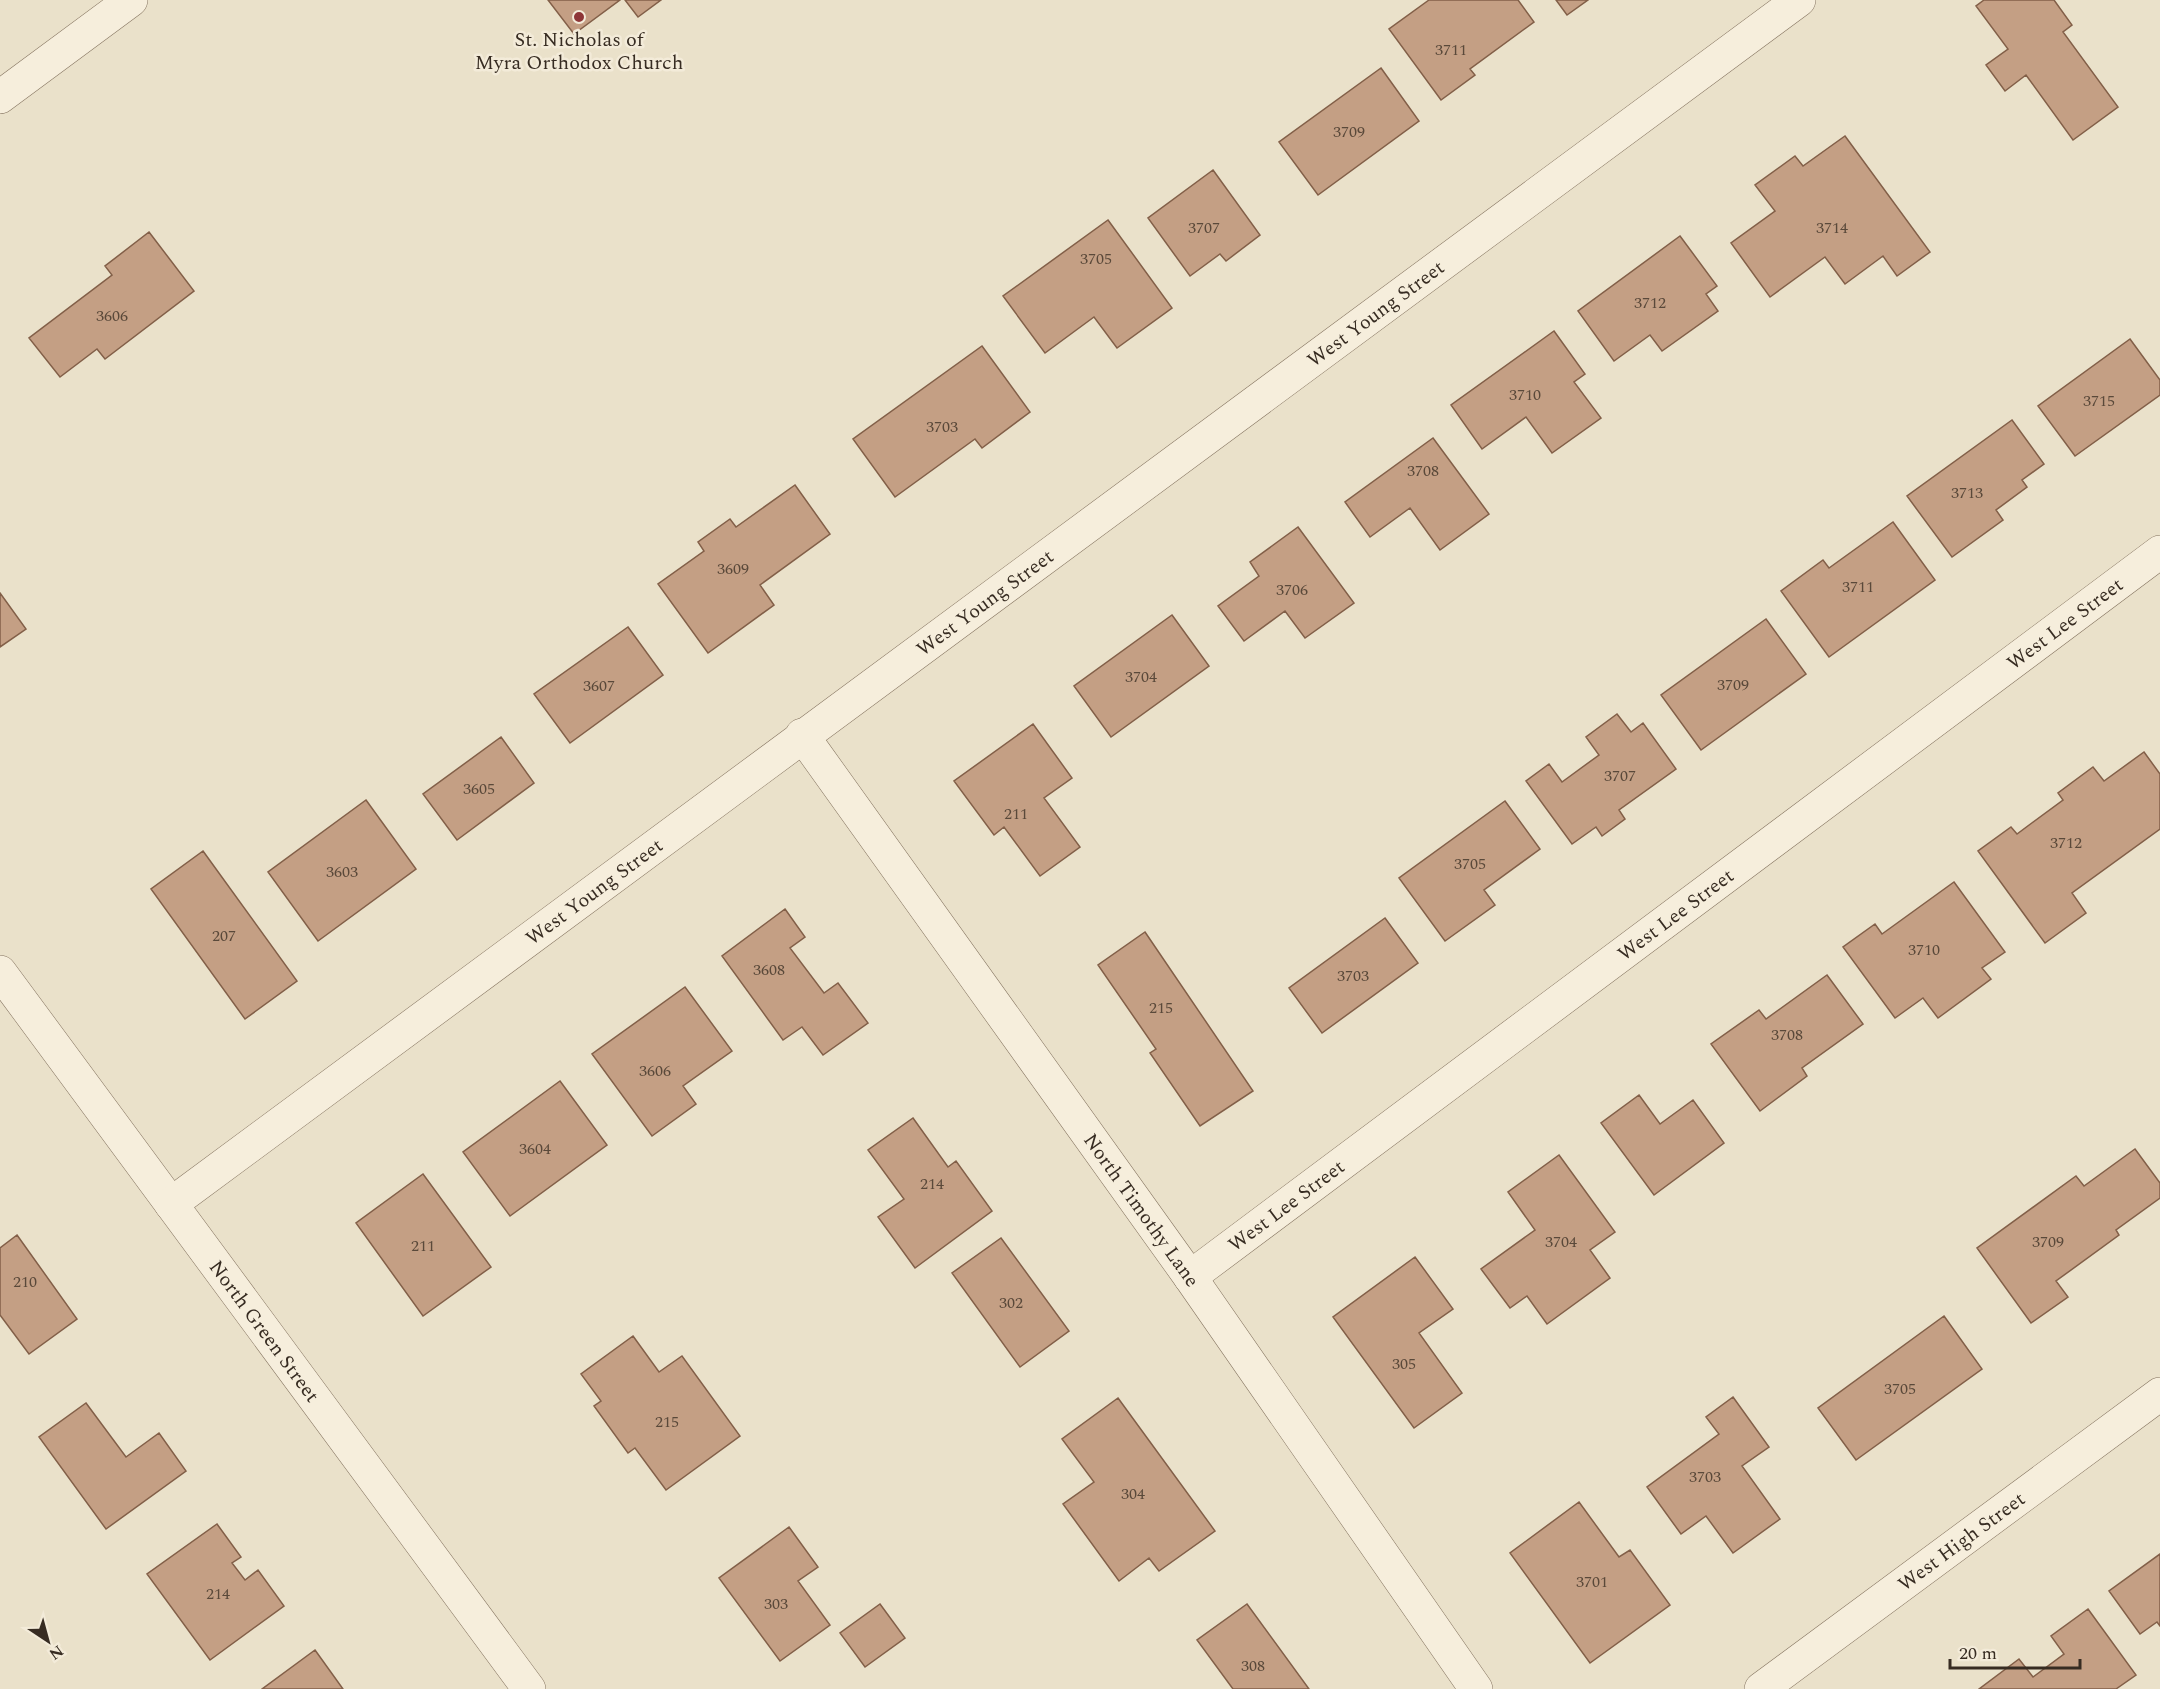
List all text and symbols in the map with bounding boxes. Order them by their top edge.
marker: St. Nicholas of Myra Orthodox Church [572,10,586,24]
place label: St. Nicholas of Myra Orthodox Church [475,25,683,78]
house number: 3711 [1435,38,1467,62]
house number: 3709 [1333,120,1365,144]
house number: 3707 [1188,216,1220,240]
house number: 3714 [1816,216,1848,240]
house number: 3705 [1080,247,1112,271]
street label: West Young Street [1301,253,1451,375]
house number: 3712 [1634,291,1666,315]
house number: 3606 [96,304,128,328]
house number: 3710 [1509,383,1541,407]
house number: 3715 [2083,389,2115,413]
house number: 3703 [926,415,958,439]
house number: 3708 [1407,459,1439,483]
house number: 3713 [1951,481,1983,505]
street label: West Young Street [910,542,1060,664]
house number: 3609 [717,557,749,581]
street label: West Lee Street [2001,570,2130,678]
house number: 3711 [1842,575,1874,599]
house number: 3706 [1276,578,1308,602]
house number: 3704 [1125,665,1157,689]
house number: 3709 [1717,673,1749,697]
house number: 3607 [583,674,615,698]
house number: 3707 [1604,764,1636,788]
house number: 3605 [463,777,495,801]
house number: 211 [1004,802,1028,826]
street label: West Young Street [519,831,670,953]
house number: 3712 [2050,831,2082,855]
house number: 3705 [1454,852,1486,876]
house number: 3603 [326,860,358,884]
street label: West Lee Street [1611,861,1741,969]
house number: 207 [212,924,236,948]
house number: 3710 [1908,938,1940,962]
house number: 3608 [753,958,785,982]
house number: 3703 [1337,964,1369,988]
house number: 215 [1149,996,1173,1020]
house number: 3708 [1771,1023,1803,1047]
house number: 3606 [639,1059,671,1083]
street label: North Timothy Lane [1076,1127,1207,1294]
house number: 3604 [519,1137,551,1161]
street label: West Lee Street [1222,1152,1351,1260]
house number: 214 [920,1172,944,1196]
house number: 3704 [1545,1230,1577,1254]
house number: 3709 [2032,1230,2064,1254]
house number: 211 [411,1234,435,1258]
street label: North Green Street [201,1254,327,1409]
house number: 210 [13,1270,37,1294]
house number: 302 [999,1291,1023,1315]
house number: 305 [1392,1352,1416,1376]
house number: 3705 [1884,1377,1916,1401]
house number: 215 [655,1410,679,1434]
house number: 3703 [1689,1465,1721,1489]
house number: 304 [1121,1482,1145,1506]
street label: West High Street [1892,1485,2032,1599]
house number: 3701 [1576,1570,1608,1594]
house number: 214 [206,1582,230,1606]
house number: 303 [764,1592,788,1616]
north arrow [18,1611,78,1671]
scale bar [1950,1632,2080,1670]
text: N [44,1639,69,1666]
text: 20 m [1959,1640,1997,1667]
house number: 308 [1241,1654,1265,1678]

